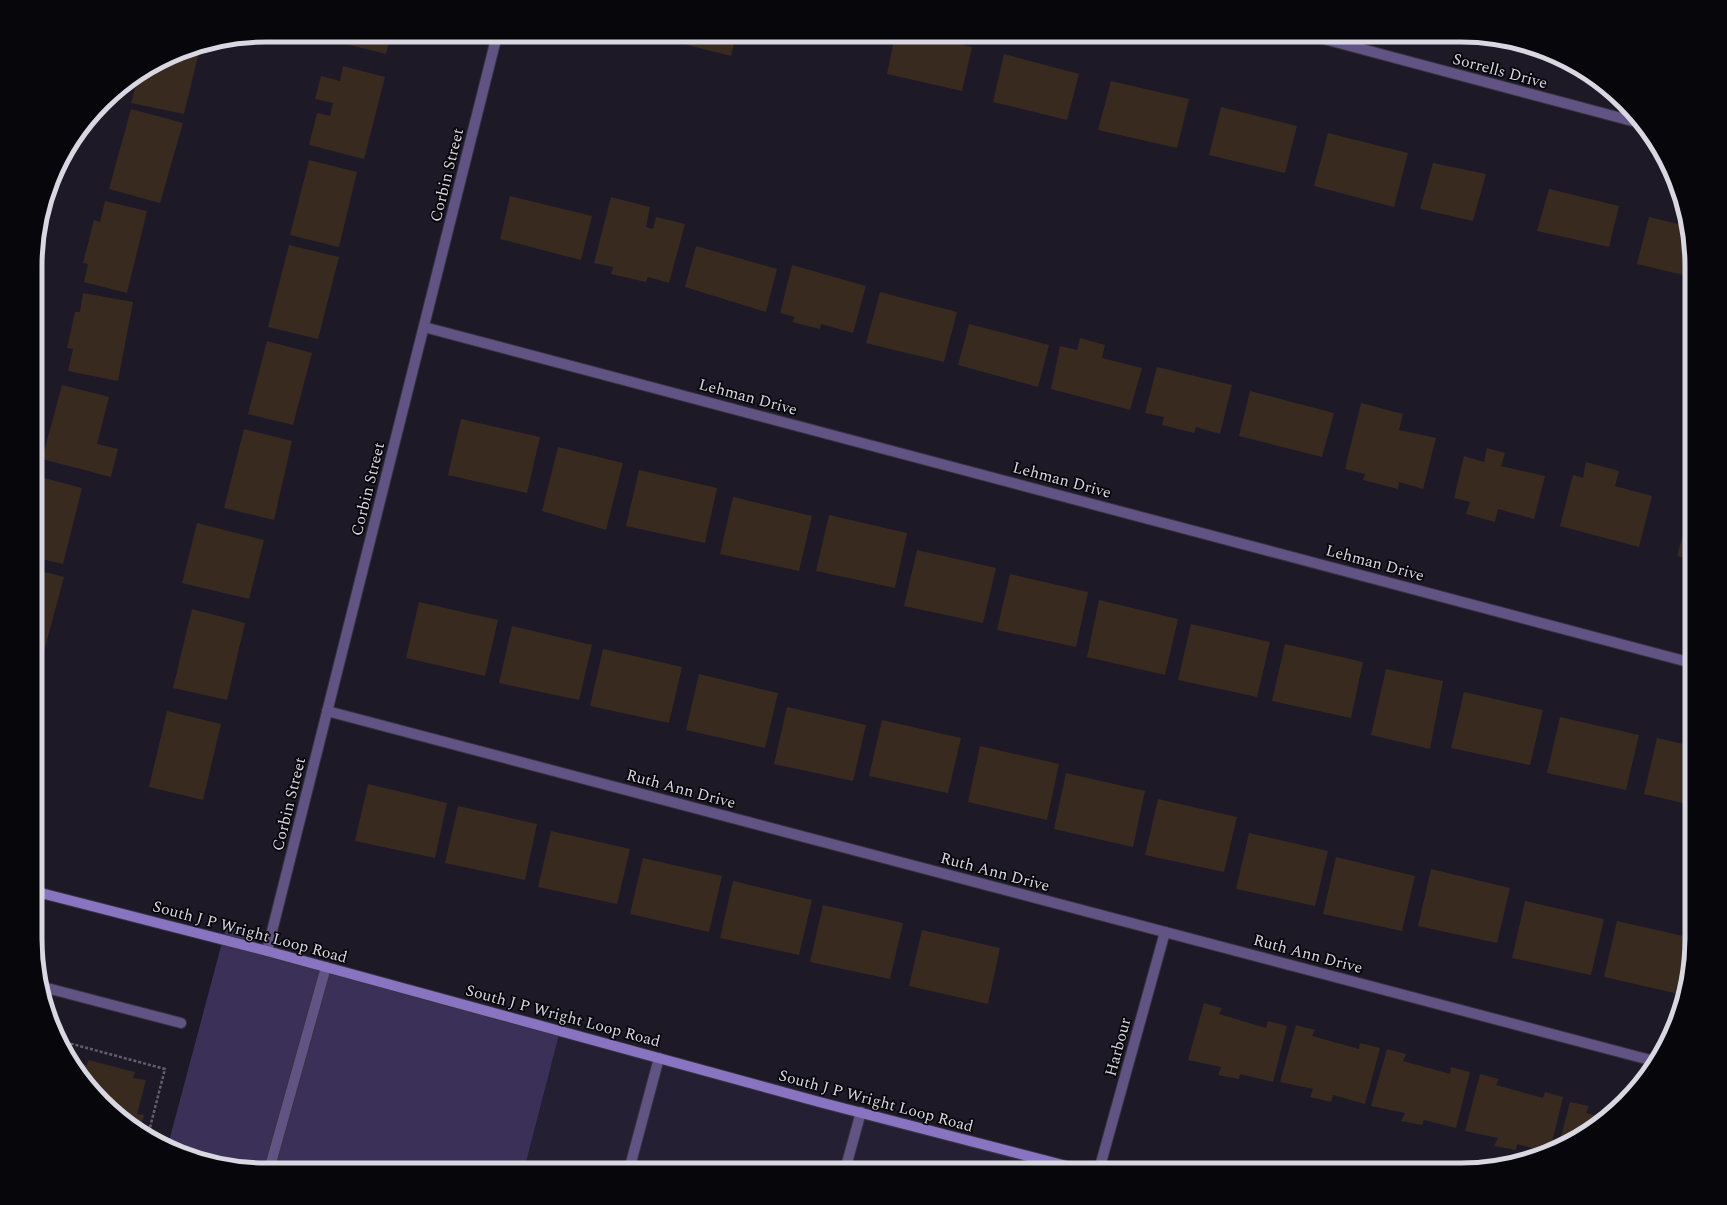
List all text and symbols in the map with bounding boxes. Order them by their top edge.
street label: Sorrells Drive [1450,47,1550,95]
street label: Corbin Street [424,125,470,224]
street label: Lehman Drive [696,372,800,422]
street label: Corbin Street [345,439,391,538]
street label: Lehman Drive [1010,455,1114,505]
street label: Lehman Drive [1323,538,1427,588]
street label: Corbin Street [266,754,312,853]
street label: Ruth Ann Drive [624,763,738,815]
street label: Ruth Ann Drive [938,846,1052,898]
street label: South J P Wright Loop Road [150,894,350,970]
street label: Ruth Ann Drive [1251,928,1365,980]
street label: South J P Wright Loop Road [463,978,663,1054]
street label: Harbour [1099,1015,1137,1079]
street label: South J P Wright Loop Road [776,1063,976,1139]

